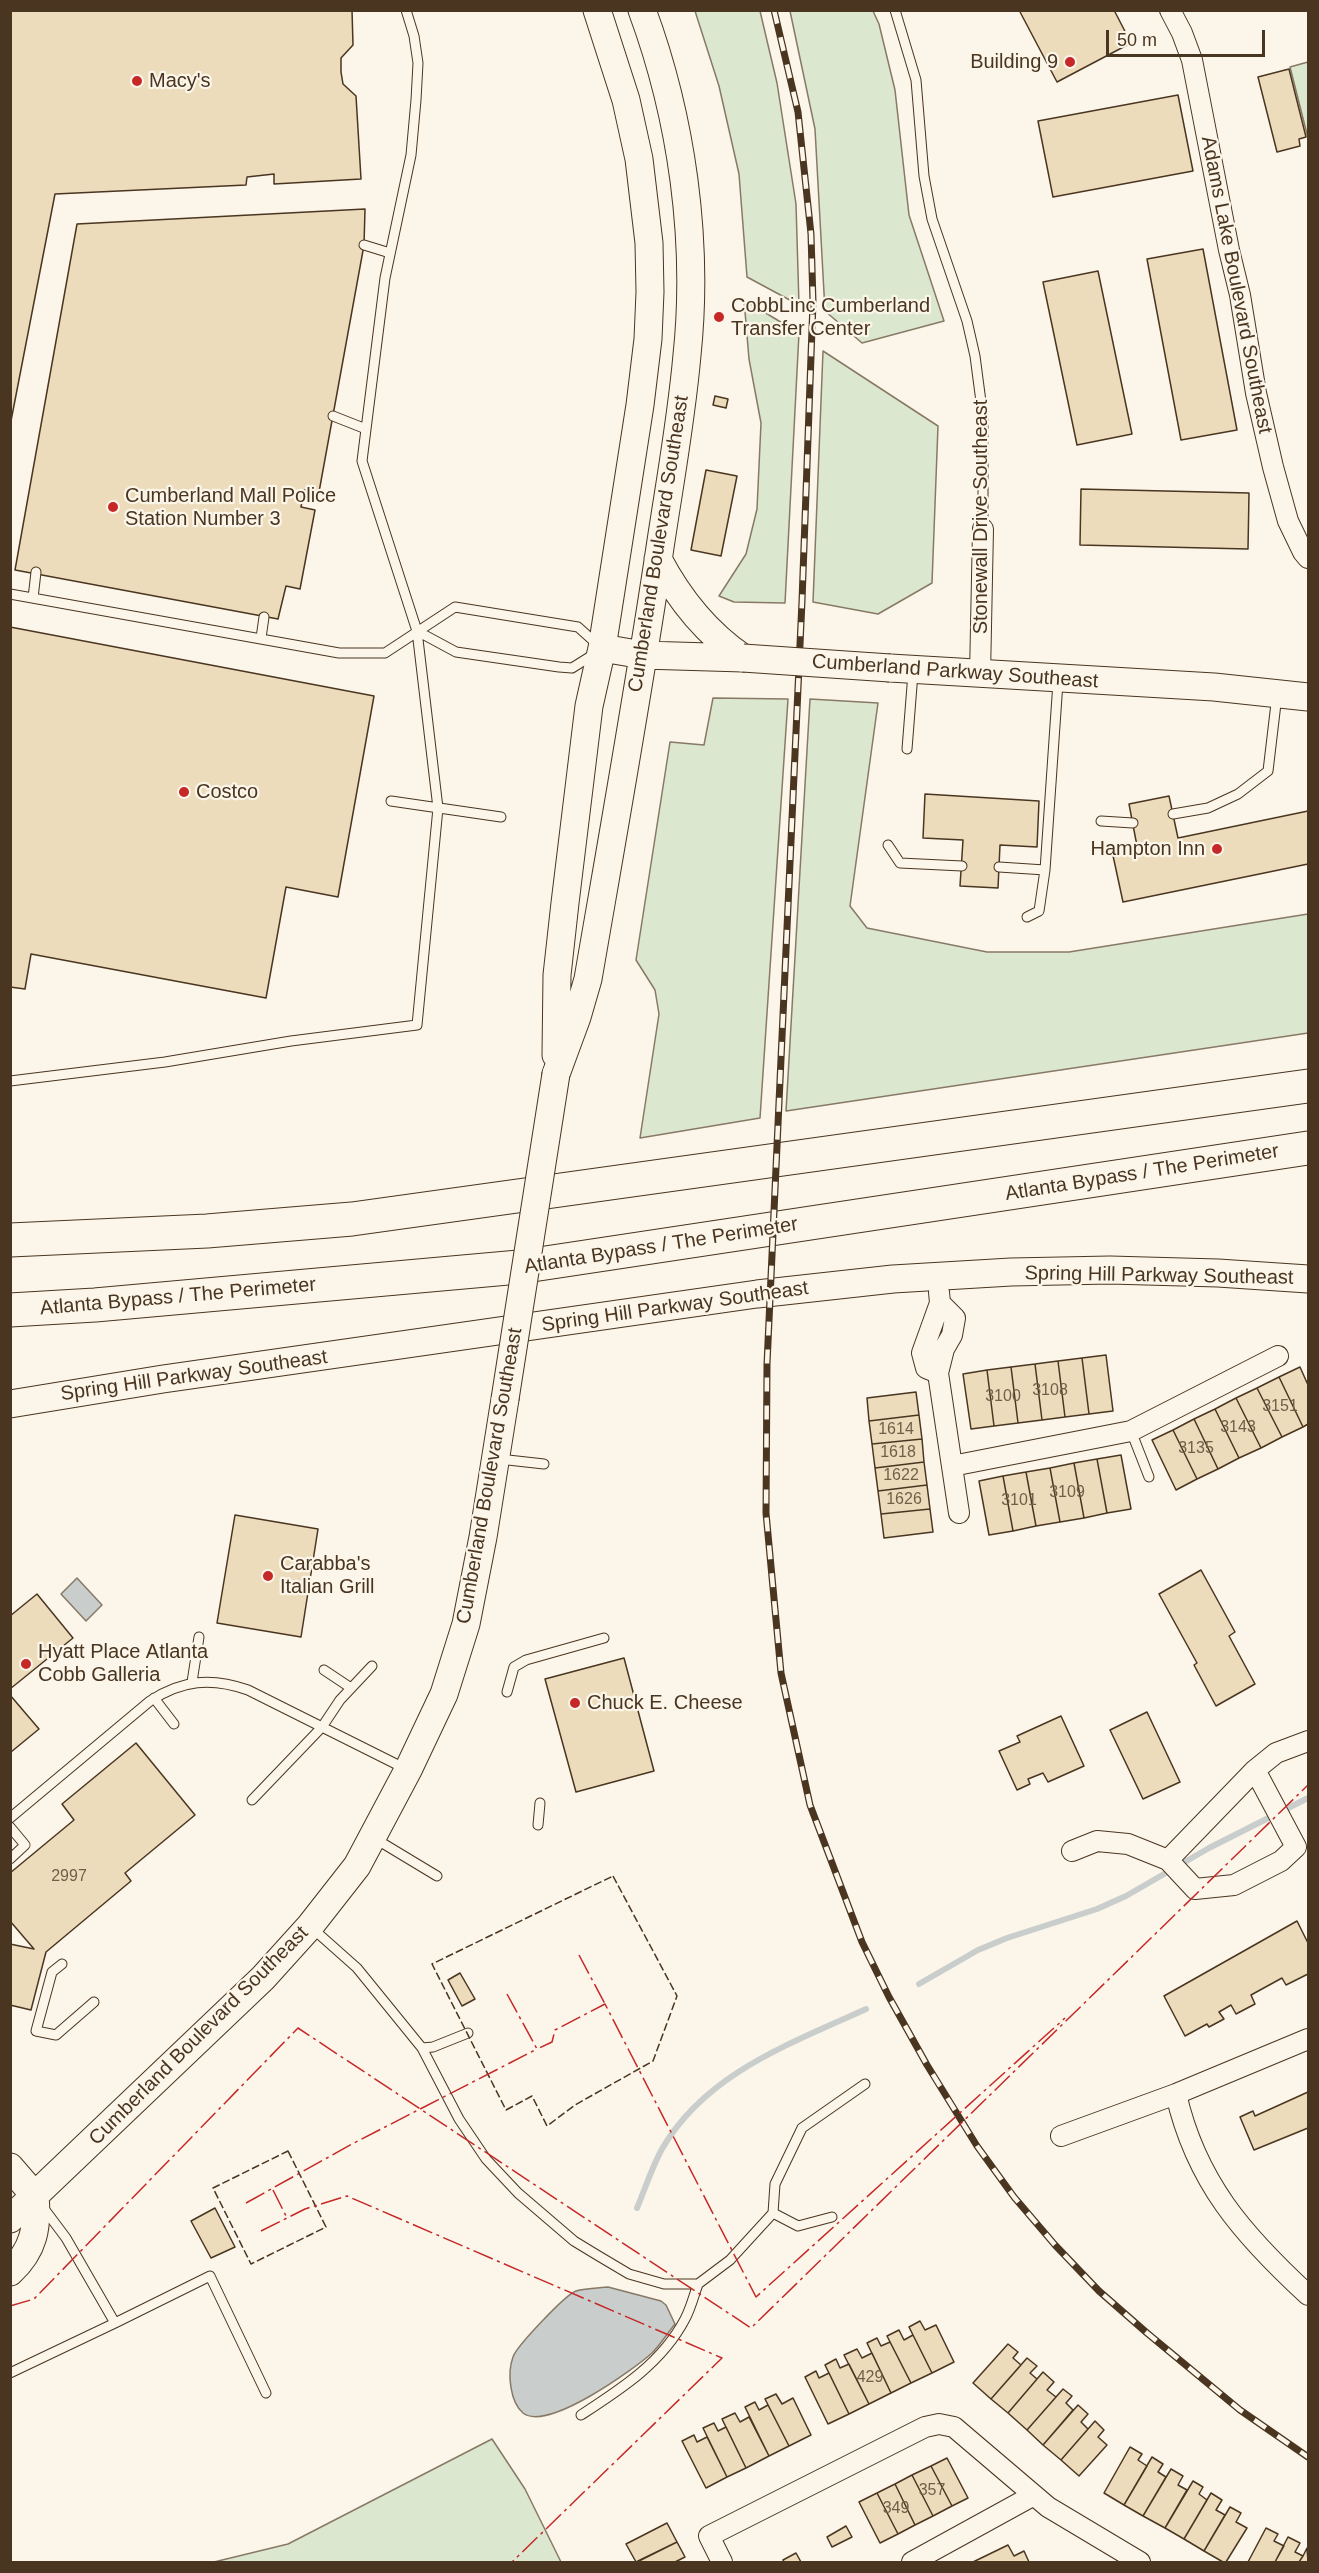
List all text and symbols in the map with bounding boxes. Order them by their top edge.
scale bar [1109,18,1268,56]
text: 50 m [1117,30,1157,50]
place label: Building 9 [970,50,1058,74]
marker: Building 9 [1063,55,1077,69]
place label: Macy's [149,69,211,93]
marker: Macy's [130,74,144,88]
street label: Adams Lake Boulevard Southeast [1195,134,1277,436]
place label: CobbLinc Cumberland Transfer Center [731,294,930,341]
marker: CobbLinc Cumberland Transfer Center [712,310,726,324]
street label: Cumberland Boulevard Southeast [624,394,694,694]
street label: Stonewall Drive Southeast [969,400,993,634]
place label: Cumberland Mall Police Station Number 3 [125,484,336,531]
marker: Cumberland Mall Police Station Number 3 [106,500,120,514]
street label: Cumberland Parkway Southeast [811,650,1099,694]
place label: Costco [196,780,258,804]
marker: Costco [177,785,191,799]
place label: Hampton Inn [1090,837,1205,861]
marker: Hampton Inn [1210,842,1224,856]
street label: Atlanta Bypass / The Perimeter [1003,1139,1281,1207]
street label: Atlanta Bypass / The Perimeter [522,1212,800,1280]
street label: Spring Hill Parkway Southeast [1024,1262,1294,1290]
street label: Atlanta Bypass / The Perimeter [39,1273,317,1321]
street label: Spring Hill Parkway Southeast [540,1276,810,1338]
street label: Cumberland Boulevard Southeast [452,1326,528,1626]
street label: Spring Hill Parkway Southeast [59,1345,329,1407]
house number: 3108 [1032,1381,1068,1401]
house number: 3100 [985,1387,1021,1407]
house number: 3151 [1262,1397,1298,1417]
house number: 3143 [1220,1418,1256,1438]
house number: 1614 [878,1420,914,1440]
house number: 3135 [1178,1439,1214,1459]
house number: 1618 [880,1443,916,1463]
house number: 1622 [883,1466,919,1486]
house number: 3109 [1049,1483,1085,1503]
house number: 1626 [886,1490,922,1510]
house number: 3101 [1001,1491,1037,1511]
place label: Carabba's Italian Grill [280,1552,374,1599]
marker: Carabba's Italian Grill [261,1569,275,1583]
place label: Hyatt Place Atlanta Cobb Galleria [38,1640,208,1687]
marker: Hyatt Place Atlanta Cobb Galleria [19,1657,33,1671]
place label: Chuck E. Cheese [587,1691,743,1715]
marker: Chuck E. Cheese [568,1696,582,1710]
house number: 2997 [51,1867,87,1887]
street label: Cumberland Boulevard Southeast [84,1921,314,2151]
house number: 429 [857,2368,883,2388]
house number: 357 [919,2481,945,2501]
house number: 349 [883,2499,909,2519]

